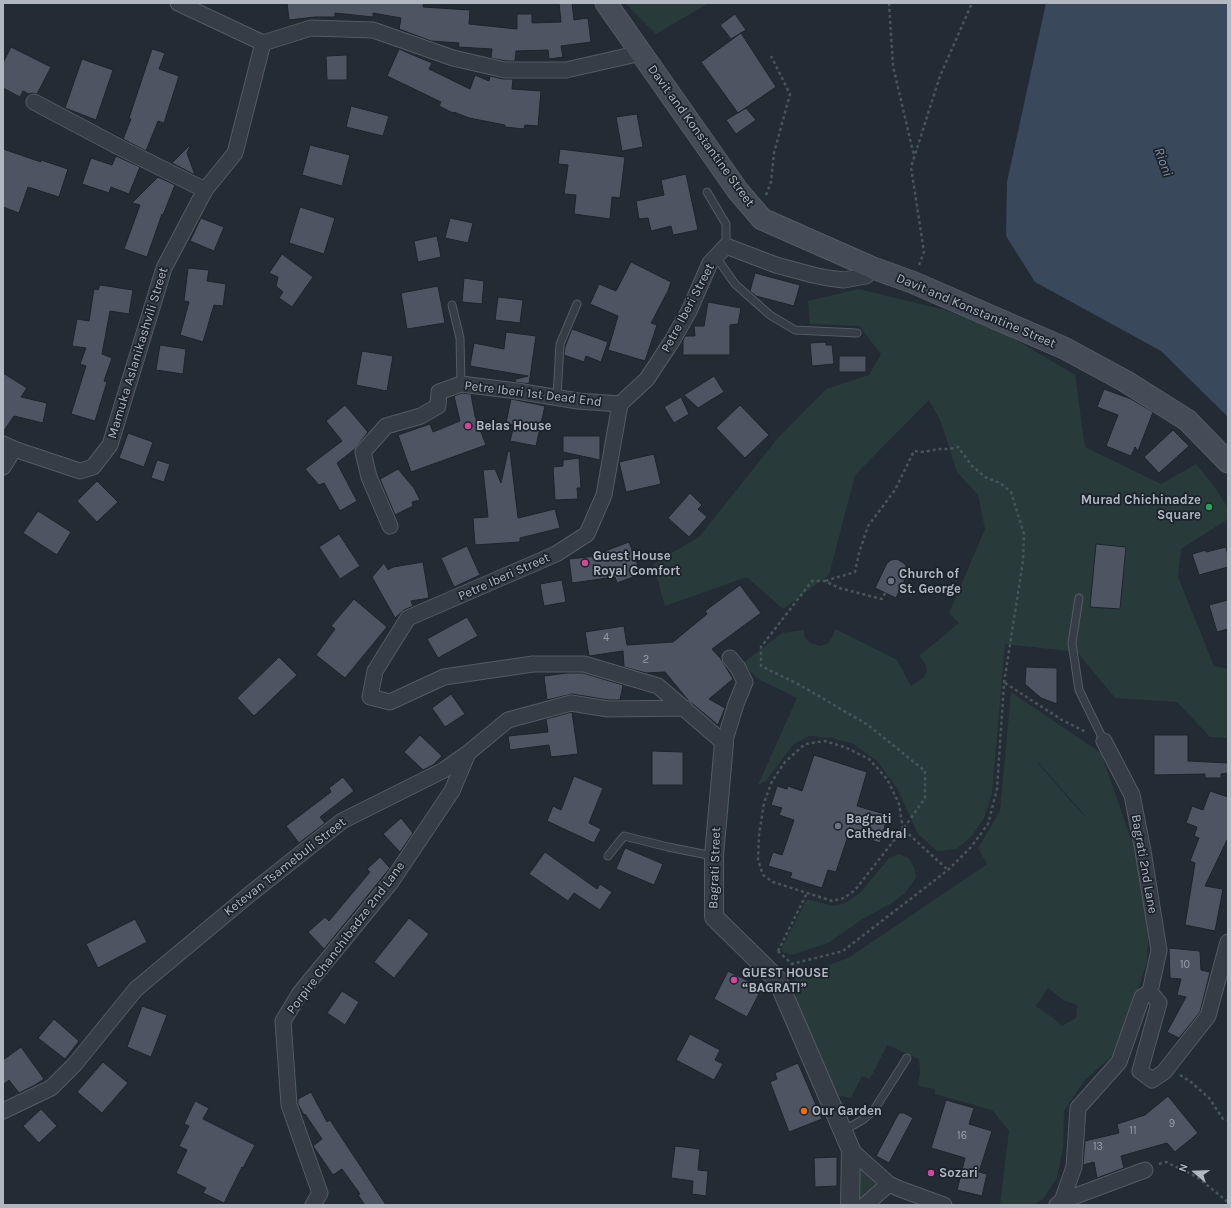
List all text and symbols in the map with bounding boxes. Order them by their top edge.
street label: Davit and Konstantine Street [644,62,758,210]
water label: Rioni [1150,145,1176,179]
street label: Petre Iberi Street [658,261,718,355]
street label: Mamuka Aslanikashvili Street [104,265,172,441]
street label: Davit and Konstantine Street [894,270,1058,352]
street label: Petre Iberi 1st Dead End [464,378,602,410]
place label: Belas House [476,418,551,434]
marker: Belas House [463,421,473,431]
place label: Murad Chichinadze Square [1081,492,1201,523]
marker: Murad Chichinadze Square [1204,502,1214,512]
place label: Guest House Royal Comfort [593,548,680,579]
street label: Petre Iberi Street [456,550,552,604]
marker: Guest House Royal Comfort [580,558,590,568]
place label: Church of St. George [899,566,961,597]
marker: Church of St. George [886,576,896,586]
house number: 4 [603,631,609,645]
house number: 2 [643,653,649,667]
place label: Bagrati Cathedral [846,811,907,842]
street label: Bagrati 2nd Lane [1128,813,1160,915]
street label: Ketevan Tsamebuli Street [221,814,349,920]
marker: Bagrati Cathedral [833,821,843,831]
street label: Bagrati Street [706,827,724,909]
street label: Porpire Chanchibadze 2nd Lane [284,859,408,1017]
house number: 10 [1180,958,1190,972]
place label: GUEST HOUSE “BAGRATI” [742,965,829,996]
marker: GUEST HOUSE “BAGRATI” [729,975,739,985]
place label: Our Garden [812,1103,882,1119]
marker: Our Garden [799,1106,809,1116]
house number: 9 [1169,1117,1175,1131]
house number: 11 [1129,1124,1137,1138]
house number: 16 [957,1129,967,1143]
house number: 13 [1093,1140,1103,1154]
north arrow [1175,1152,1215,1192]
text: N [1176,1162,1191,1174]
place label: Sozari [939,1165,978,1181]
marker: Sozari [926,1168,936,1178]

